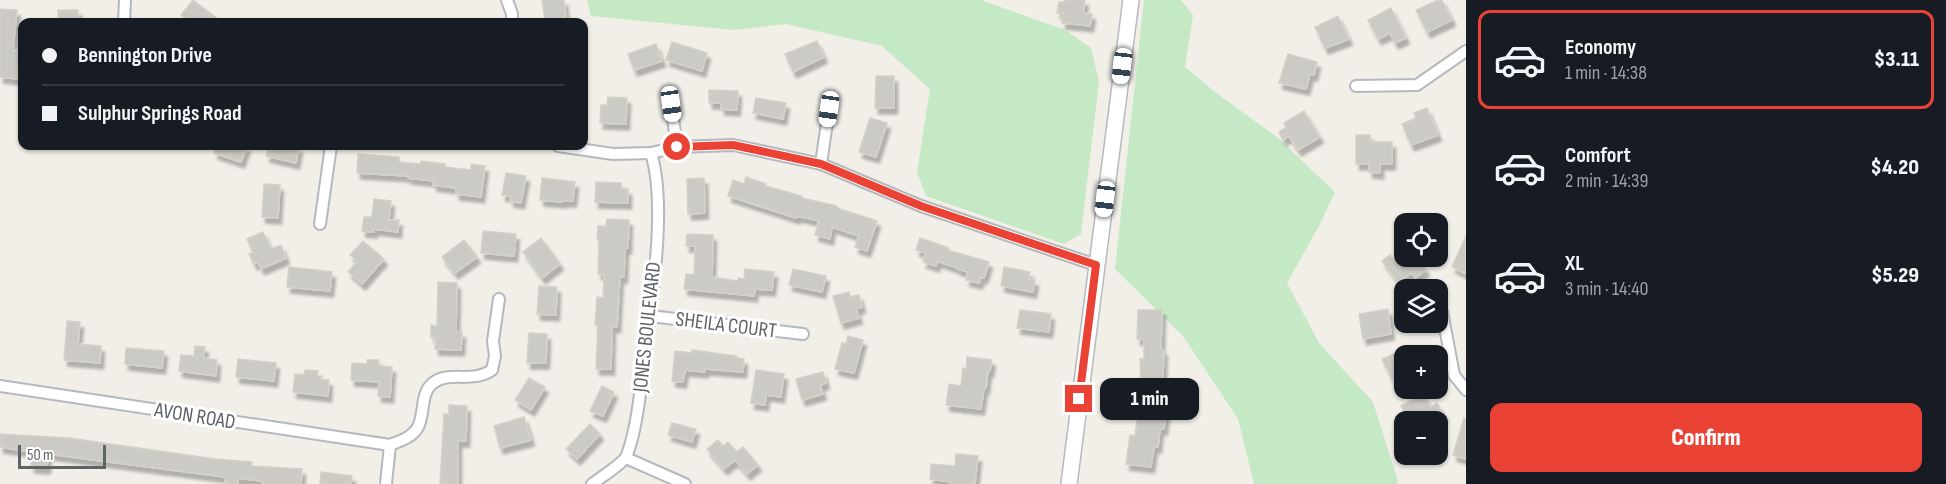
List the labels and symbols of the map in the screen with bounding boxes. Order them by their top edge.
car [1111,47,1133,85]
car [660,85,682,123]
car [818,90,840,128]
route start [663,133,690,160]
car [1094,180,1116,218]
street label: JONES BOULEVARD [628,261,666,394]
street label: SHEILA COURT [674,306,778,344]
callout: 1 min [1100,378,1199,420]
route end [1065,385,1092,412]
street label: AVON ROAD [152,397,237,435]
scale bar [18,442,106,470]

